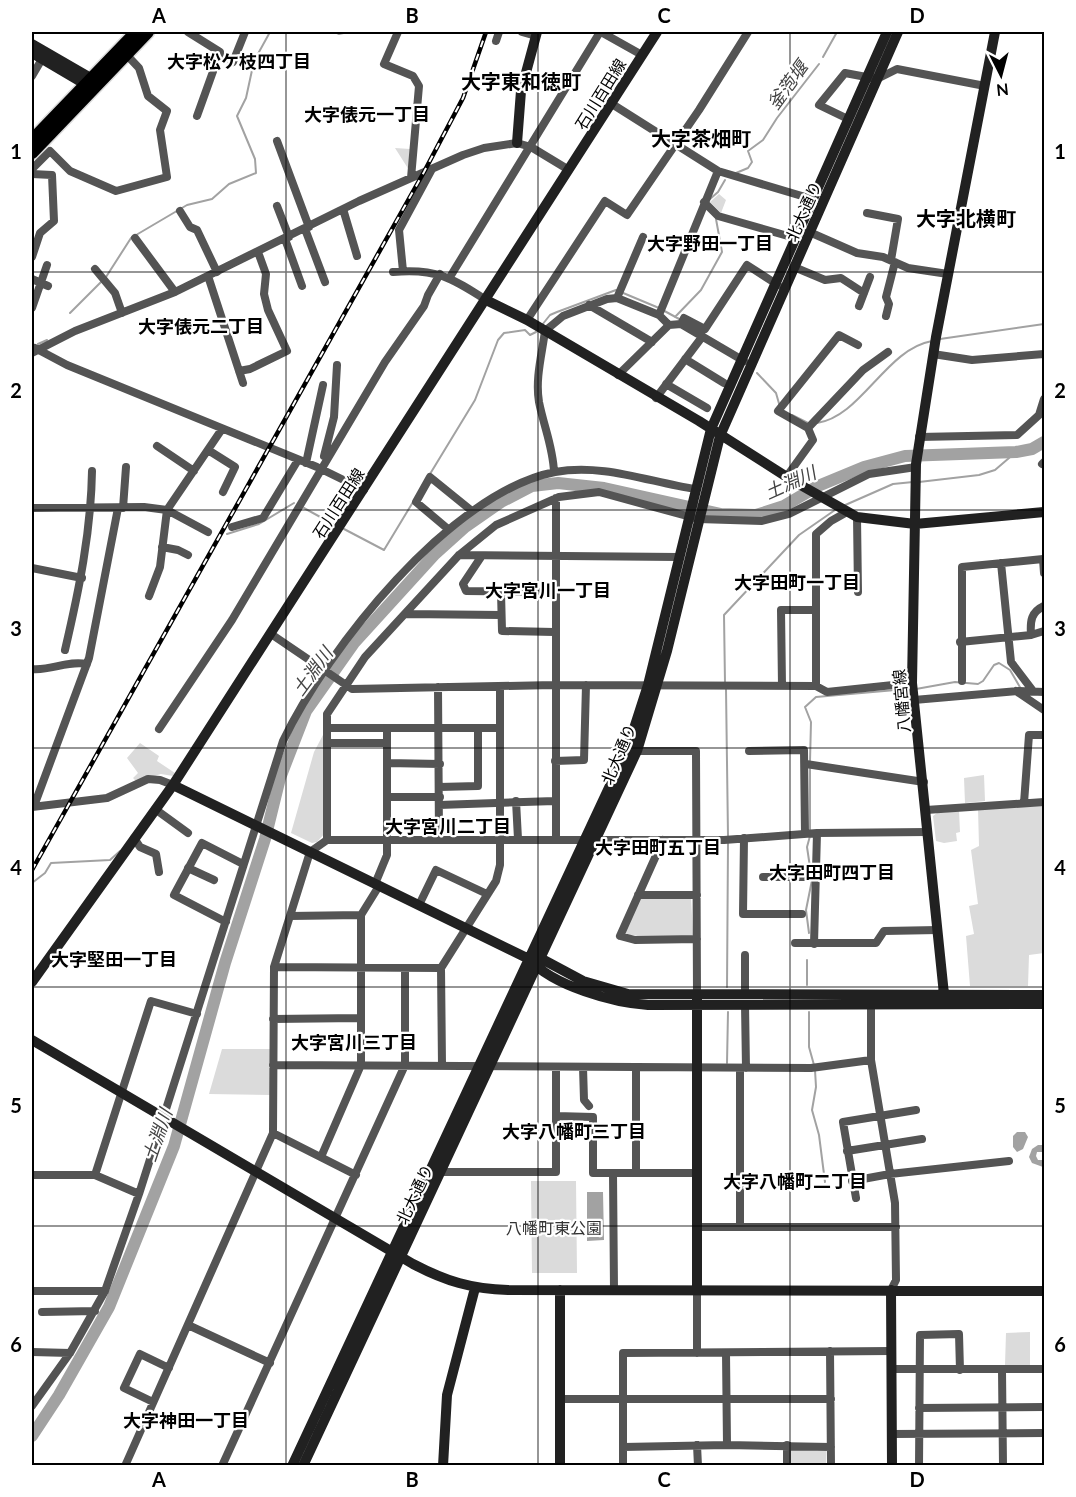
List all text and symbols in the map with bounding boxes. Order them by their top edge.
text: A [151,3,166,27]
text: B [405,3,419,27]
text: C [657,3,671,27]
text: D [909,3,925,27]
north arrow [971,45,1031,105]
district label: 大字松ケ枝四丁目 [167,50,311,72]
water label: 釜萢堰 [762,54,814,113]
street label: 石川百田線 [571,55,629,133]
district label: 大字東和徳町 [461,69,581,93]
text: N [995,80,1010,101]
district label: 大字俵元一丁目 [304,103,430,125]
district label: 大字茶畑町 [651,126,751,150]
text: 1 [10,139,22,163]
text: 1 [1054,139,1066,163]
street label: 北大通り [781,178,825,244]
district label: 大字北横町 [916,206,1016,230]
district label: 大字野田一丁目 [647,232,773,254]
district label: 大字俵元二丁目 [138,315,264,337]
text: 2 [10,378,22,402]
text: 2 [1054,378,1066,402]
water label: 土淵川 [761,460,821,503]
street label: 石川百田線 [308,464,368,542]
district label: 大字田町一丁目 [734,571,860,593]
district label: 大字宮川一丁目 [485,579,611,601]
text: 3 [10,616,22,640]
text: 3 [1054,616,1066,640]
water label: 土淵川 [287,641,338,699]
street label: 八幡宮線 [889,668,913,734]
street label: 北大通り [597,721,639,787]
district label: 大字宮川二丁目 [385,815,511,837]
district label: 大字田町五丁目 [595,836,721,858]
text: 4 [10,855,22,879]
text: 4 [1054,855,1066,879]
district label: 大字田町四丁目 [769,861,895,883]
district label: 大字堅田一丁目 [51,948,177,970]
district label: 大字宮川三丁目 [291,1031,417,1053]
text: 5 [10,1093,22,1117]
text: 5 [1054,1093,1066,1117]
water label: 土淵川 [138,1104,177,1164]
district label: 大字八幡町三丁目 [502,1120,646,1142]
street label: 北大通り [392,1161,436,1227]
district label: 大字八幡町二丁目 [723,1170,867,1192]
park label: 八幡町東公園 [506,1218,602,1237]
text: 6 [10,1332,22,1356]
text: 6 [1054,1332,1066,1356]
district label: 大字神田一丁目 [123,1409,249,1431]
text: A [151,1467,166,1491]
text: B [405,1467,419,1491]
text: C [657,1467,671,1491]
text: D [909,1467,925,1491]

